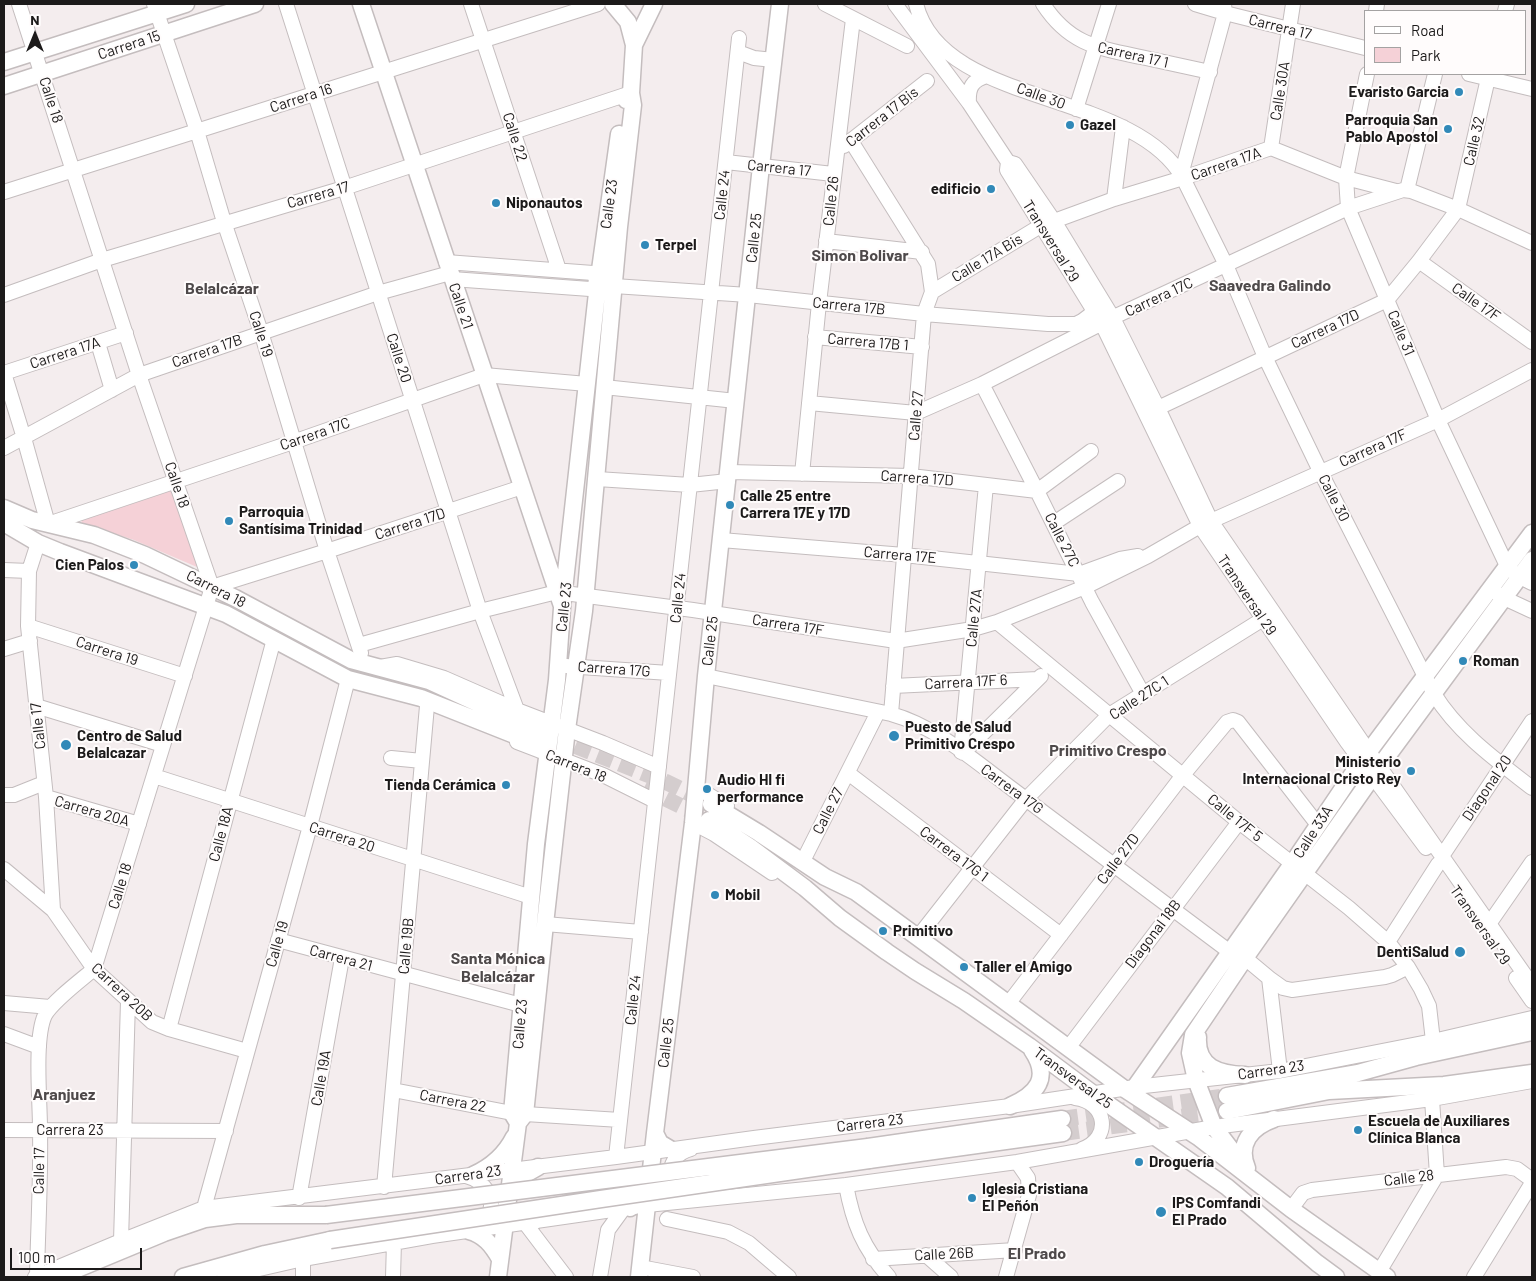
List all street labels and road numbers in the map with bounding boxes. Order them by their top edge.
street label: Carrera 17 [1247,11,1313,43]
street label: Carrera 15 [96,26,162,64]
street label: Carrera 17 1 [1096,38,1170,72]
street label: Calle 30A [1266,60,1294,122]
street label: Calle 18 [35,75,67,125]
street label: Carrera 16 [268,79,334,117]
street label: Calle 30 [1014,79,1068,113]
street label: Carrera 17 Bis [842,83,922,151]
street label: Calle 22 [499,110,531,164]
street label: Calle 32 [1460,114,1488,168]
street label: Carrera 17A [1189,144,1263,184]
street label: Carrera 17 [746,156,812,180]
street label: Calle 24 [710,169,734,221]
street label: Calle 26 [819,175,843,227]
street label: Carrera 17 [285,178,351,212]
street label: Calle 23 [597,178,621,230]
street label: Transversal 29 [1019,197,1083,285]
street label: Calle 25 [742,212,766,264]
street label: Calle 17A Bis [948,230,1026,286]
street label: Carrera 17C [1122,273,1196,321]
street label: Calle 17F [1448,279,1504,325]
street label: Calle 21 [445,281,477,331]
street label: Carrera 17B [812,293,886,319]
street label: Carrera 17D [1288,305,1362,353]
street label: Calle 31 [1383,308,1419,358]
street label: Calle 19 [245,309,277,359]
street label: Carrera 17B 1 [827,329,909,355]
street label: Carrera 17B [169,331,245,371]
street label: Calle 20 [383,331,415,385]
street label: Carrera 17A [27,333,103,373]
street label: Calle 27 [905,390,927,442]
street label: Carrera 17C [278,414,352,454]
street label: Carrera 17F [1336,425,1410,471]
street label: Calle 18 [161,460,193,510]
street label: Carrera 17D [880,466,954,490]
street label: Calle 30 [1314,471,1354,525]
street label: Carrera 17D [372,504,448,544]
street label: Calle 27C [1041,510,1083,570]
street label: Carrera 17E [863,543,937,567]
street label: Transversal 29 [1213,551,1281,639]
street label: Carrera 18 [183,566,249,612]
street label: Calle 24 [666,572,690,624]
street label: Calle 23 [552,581,576,633]
street label: Calle 27A [962,588,986,648]
street label: Carrera 17F [751,610,825,640]
street label: Calle 25 [698,615,722,667]
street label: Carrera 19 [73,632,141,670]
street label: Carrera 17G [577,657,651,681]
street label: Carrera 17F 6 [924,671,1008,693]
street label: Calle 27C 1 [1106,672,1172,724]
street label: Calle 17 [27,702,49,750]
street label: Carrera 18 [543,746,609,786]
street label: Diagonal 20 [1458,752,1516,824]
street label: Carrera 17G [977,760,1047,818]
street label: Calle 27 [809,785,847,837]
street label: Calle 17F 5 [1204,790,1266,846]
street label: Carrera 20A [52,792,132,830]
street label: Calle 33A [1289,802,1337,862]
street label: Calle 18A [205,804,237,864]
street label: Carrera 20 [307,818,377,856]
street label: Carrera 17G 1 [916,822,992,886]
street label: Calle 27D [1093,830,1143,888]
street label: Calle 18 [104,861,136,911]
street label: Transversal 29 [1446,882,1514,968]
street label: Diagonal 18B [1121,896,1185,972]
street label: Calle 19B [395,917,417,975]
street label: Calle 19 [262,919,292,969]
street label: Carrera 21 [307,941,375,975]
street label: Carrera 20B [88,959,156,1025]
street label: Calle 24 [621,974,645,1026]
street label: Calle 23 [509,998,531,1050]
street label: Calle 25 [654,1017,678,1069]
street label: Transversal 25 [1030,1043,1116,1113]
street label: Calle 19A [307,1049,335,1107]
street label: Carrera 23 [1236,1056,1306,1084]
street label: Carrera 22 [418,1086,488,1116]
street label: Carrera 23 [836,1110,904,1136]
street label: Carrera 23 [36,1121,104,1139]
street label: Calle 17 [30,1147,48,1195]
street label: Carrera 23 [433,1161,503,1189]
street label: Calle 28 [1383,1166,1435,1190]
street label: Calle 26B [914,1243,974,1265]

